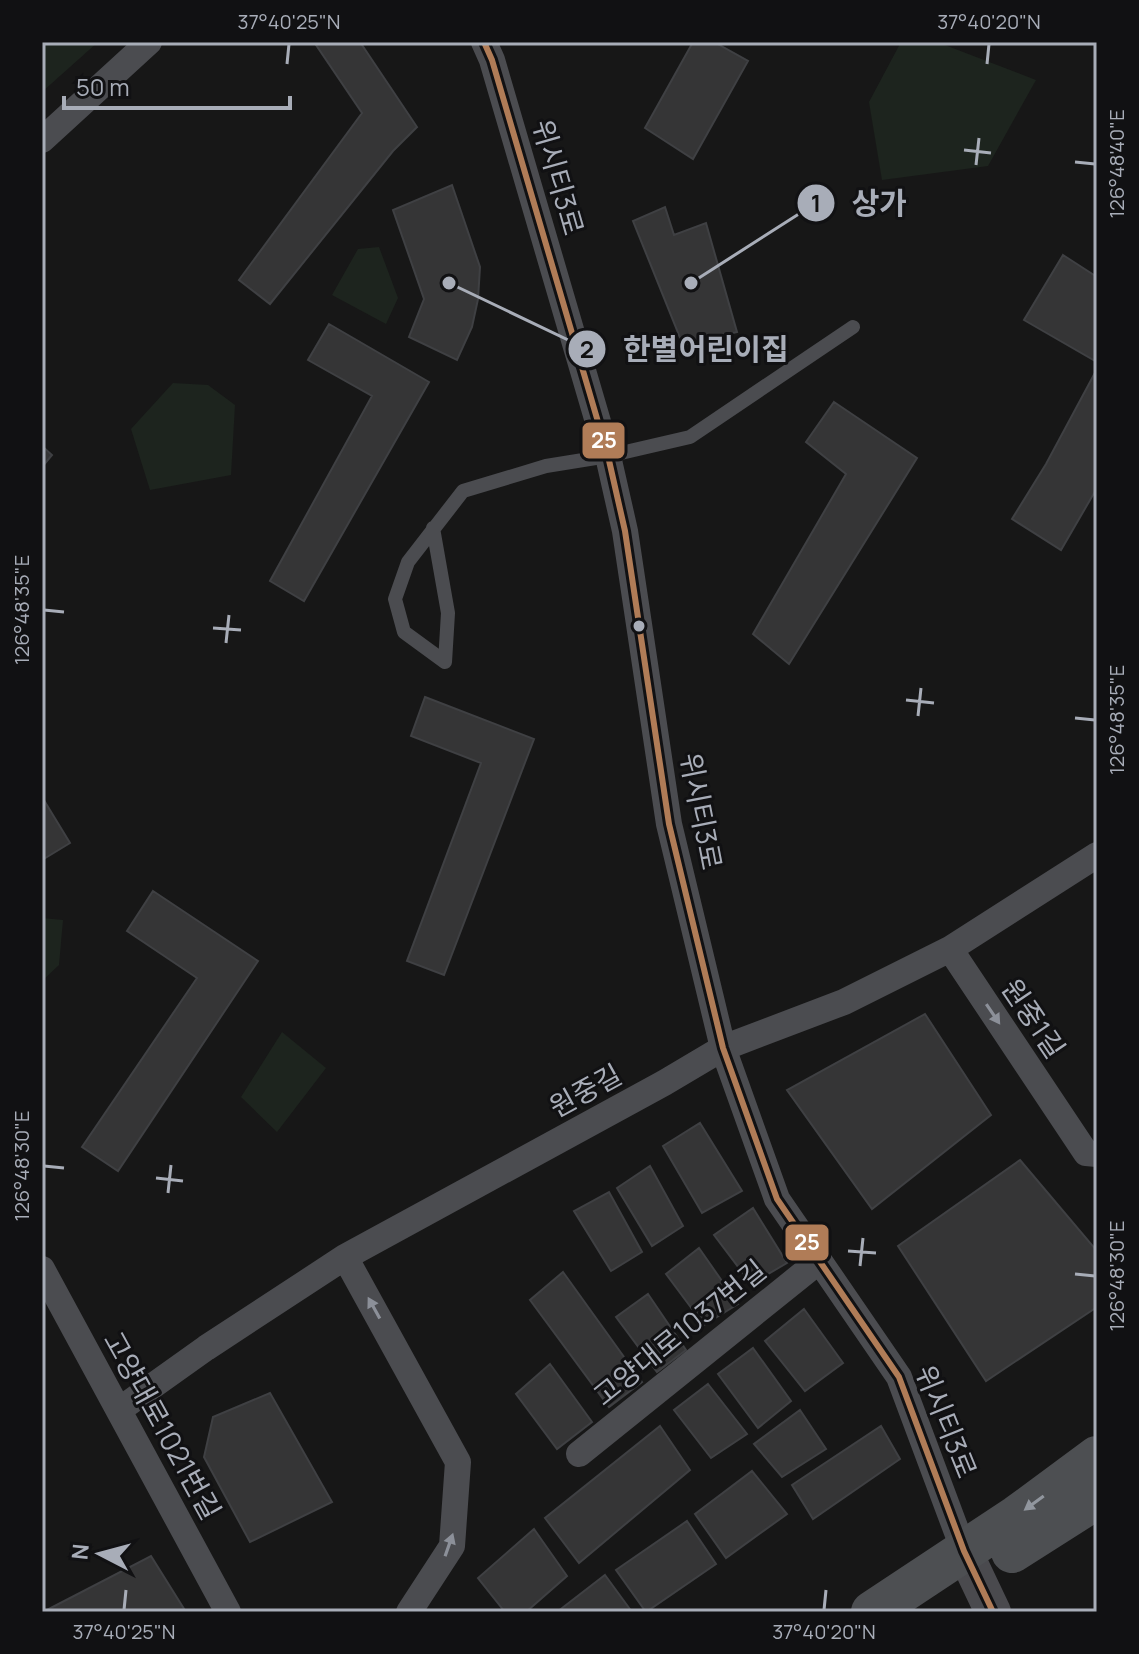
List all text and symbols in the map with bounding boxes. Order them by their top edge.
text: 37°40'25"N [238,8,340,35]
text: 37°40'20"N [937,8,1041,35]
scale bar [64,60,290,110]
text: 50 m [76,70,130,103]
text: 126°48'40"E [1103,109,1130,219]
street label: 위시티3로 [524,115,594,239]
callout: 상가 [796,176,923,230]
text: 상가 [851,182,907,223]
text: 1 [811,186,821,219]
callout: 한별어린이집 [567,322,805,376]
text: 한별어린이집 [623,328,789,369]
text: 2 [580,332,594,365]
line badge: 25 [581,421,626,460]
text: 25 [591,425,617,455]
text: 126°48'35"E [8,555,35,665]
unlabelled marker [631,618,647,634]
text: 126°48'35"E [1103,665,1130,775]
street label: 위시티3로 [672,749,732,873]
street label: 원중1길 [994,971,1074,1065]
one-way arrow [985,1003,1000,1024]
street label: 원중길 [542,1055,628,1125]
text: 126°48'30"E [8,1111,35,1221]
text: 126°48'30"E [1103,1221,1130,1331]
line badge: 25 [784,1223,830,1262]
text: 25 [794,1227,820,1257]
street label: 고양대로1037번길 [585,1250,773,1414]
one-way arrow [367,1297,380,1320]
street label: 고양대로1021번길 [96,1324,230,1526]
street label: 위시티3로 [907,1359,987,1483]
one-way arrow [1024,1495,1044,1511]
north arrow [60,1514,140,1594]
one-way arrow [443,1533,455,1557]
text: N [64,1542,96,1561]
text: 37°40'25"N [73,1618,175,1645]
text: 37°40'20"N [772,1618,876,1645]

